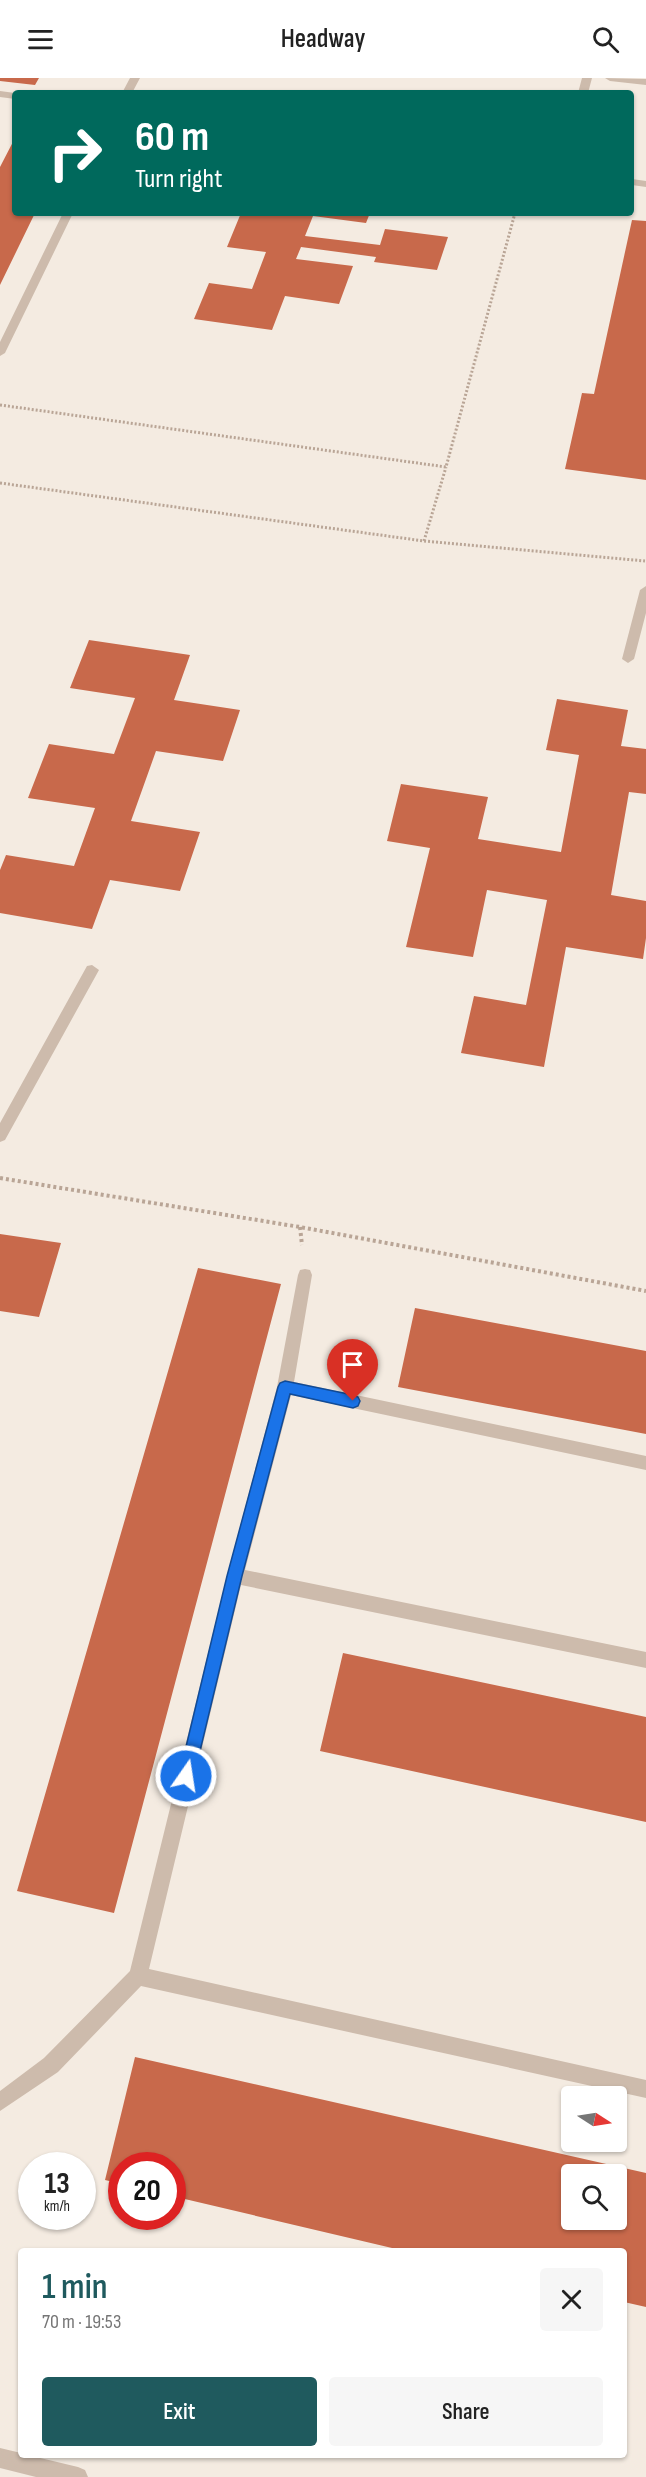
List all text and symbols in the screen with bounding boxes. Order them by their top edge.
icon: menu [24,23,57,56]
text: Headway [281,23,365,55]
icon: search [589,23,622,56]
text: 60 m [135,112,209,163]
icon: right [36,114,114,192]
text: Turn right [135,163,222,195]
pin [327,1339,378,1401]
icon: arrive [336,1348,369,1381]
position arrow [154,1744,218,1808]
north arrow [561,2086,627,2152]
map controls [561,2086,627,2230]
speed limit sign: 20 [108,2152,186,2230]
button: search [561,2164,627,2230]
text: 13 [44,2166,70,2202]
text: km/h [44,2197,70,2216]
text: 1 min [42,2266,107,2309]
button: close [540,2268,603,2331]
text: 70 m · 19:53 [42,2310,121,2334]
button: Exit [42,2377,317,2446]
button: Share [329,2377,603,2446]

